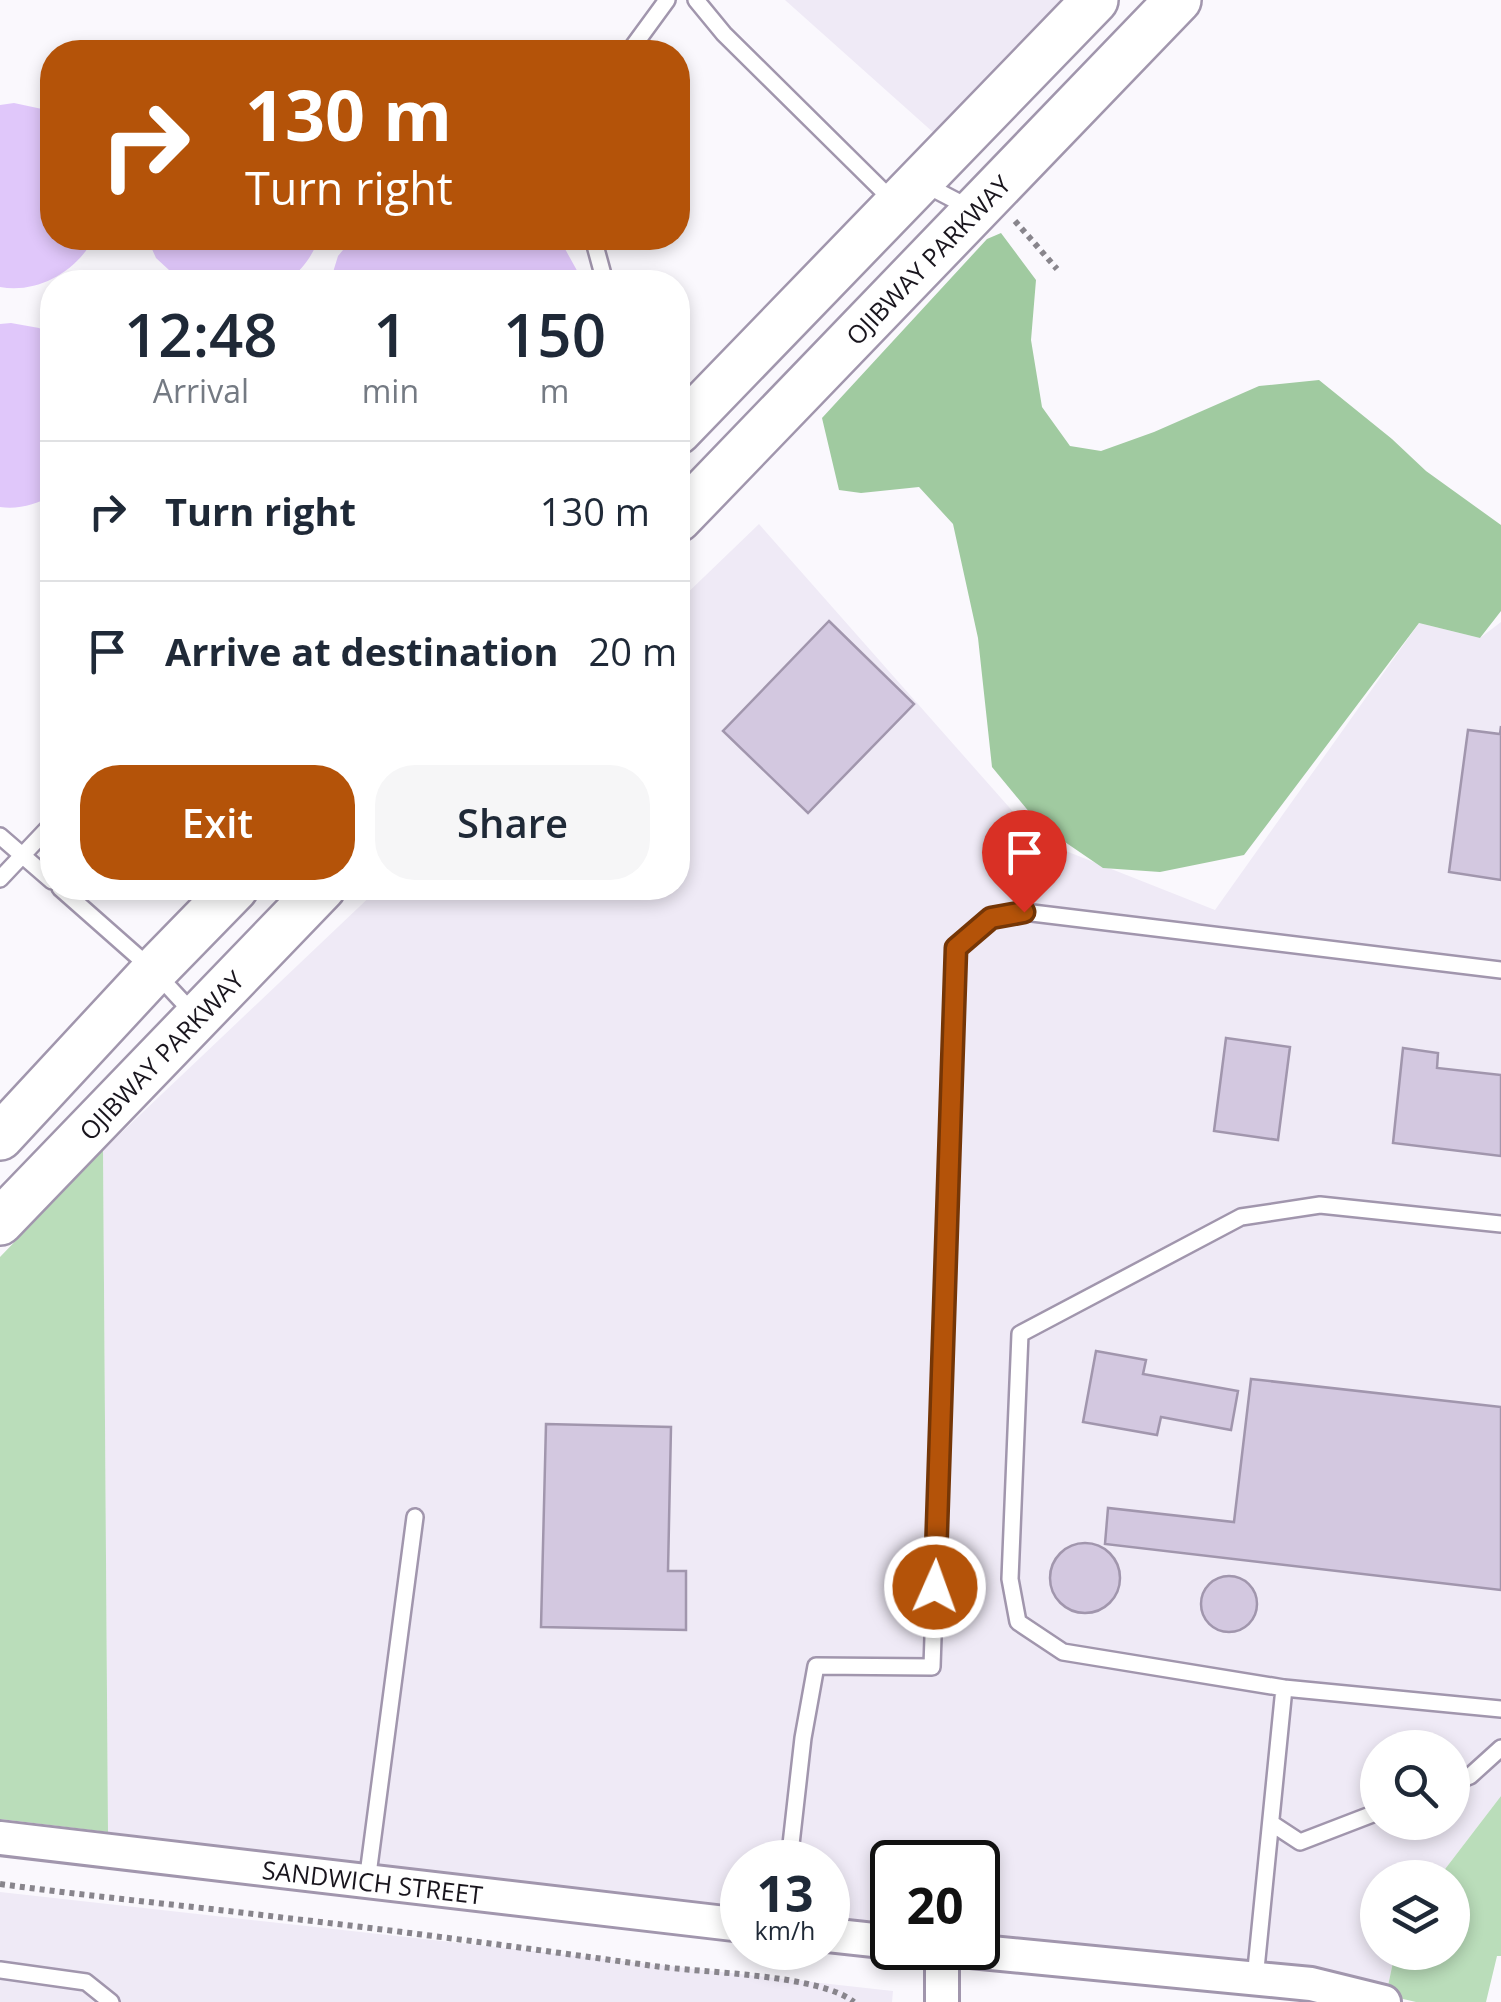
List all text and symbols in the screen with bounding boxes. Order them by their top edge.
text: 130 m [245,66,452,162]
icon: right [80,80,210,210]
text: Turn right [245,157,453,218]
street label: OJIBWAY PARKWAY [838,168,1017,352]
text: 12:48 [124,293,278,375]
text: 1 [373,293,408,375]
text: 150 [503,293,606,375]
text: Arrival [153,369,249,412]
text: min [362,369,419,412]
text: m [540,369,569,412]
icon: right [80,484,135,539]
text: Turn right [165,485,356,537]
text: 130 m [540,485,650,537]
icon: arrive [80,624,135,679]
text: Arrive at destination [165,625,559,677]
text: 20 m [589,625,677,677]
button: Exit [80,765,355,880]
button: Share [375,765,650,880]
pin [982,810,1067,913]
icon: arrive [997,825,1052,880]
street label: OJIBWAY PARKWAY [71,963,251,1147]
position arrow [883,1535,987,1639]
map controls [1360,1730,1470,1970]
button: search [1360,1730,1470,1840]
speed limit sign: 20 [870,1840,1000,1970]
street label: SANDWICH STREET [260,1852,485,1911]
text: 13 [756,1859,814,1927]
button: layers [1360,1860,1470,1970]
text: km/h [755,1913,815,1947]

